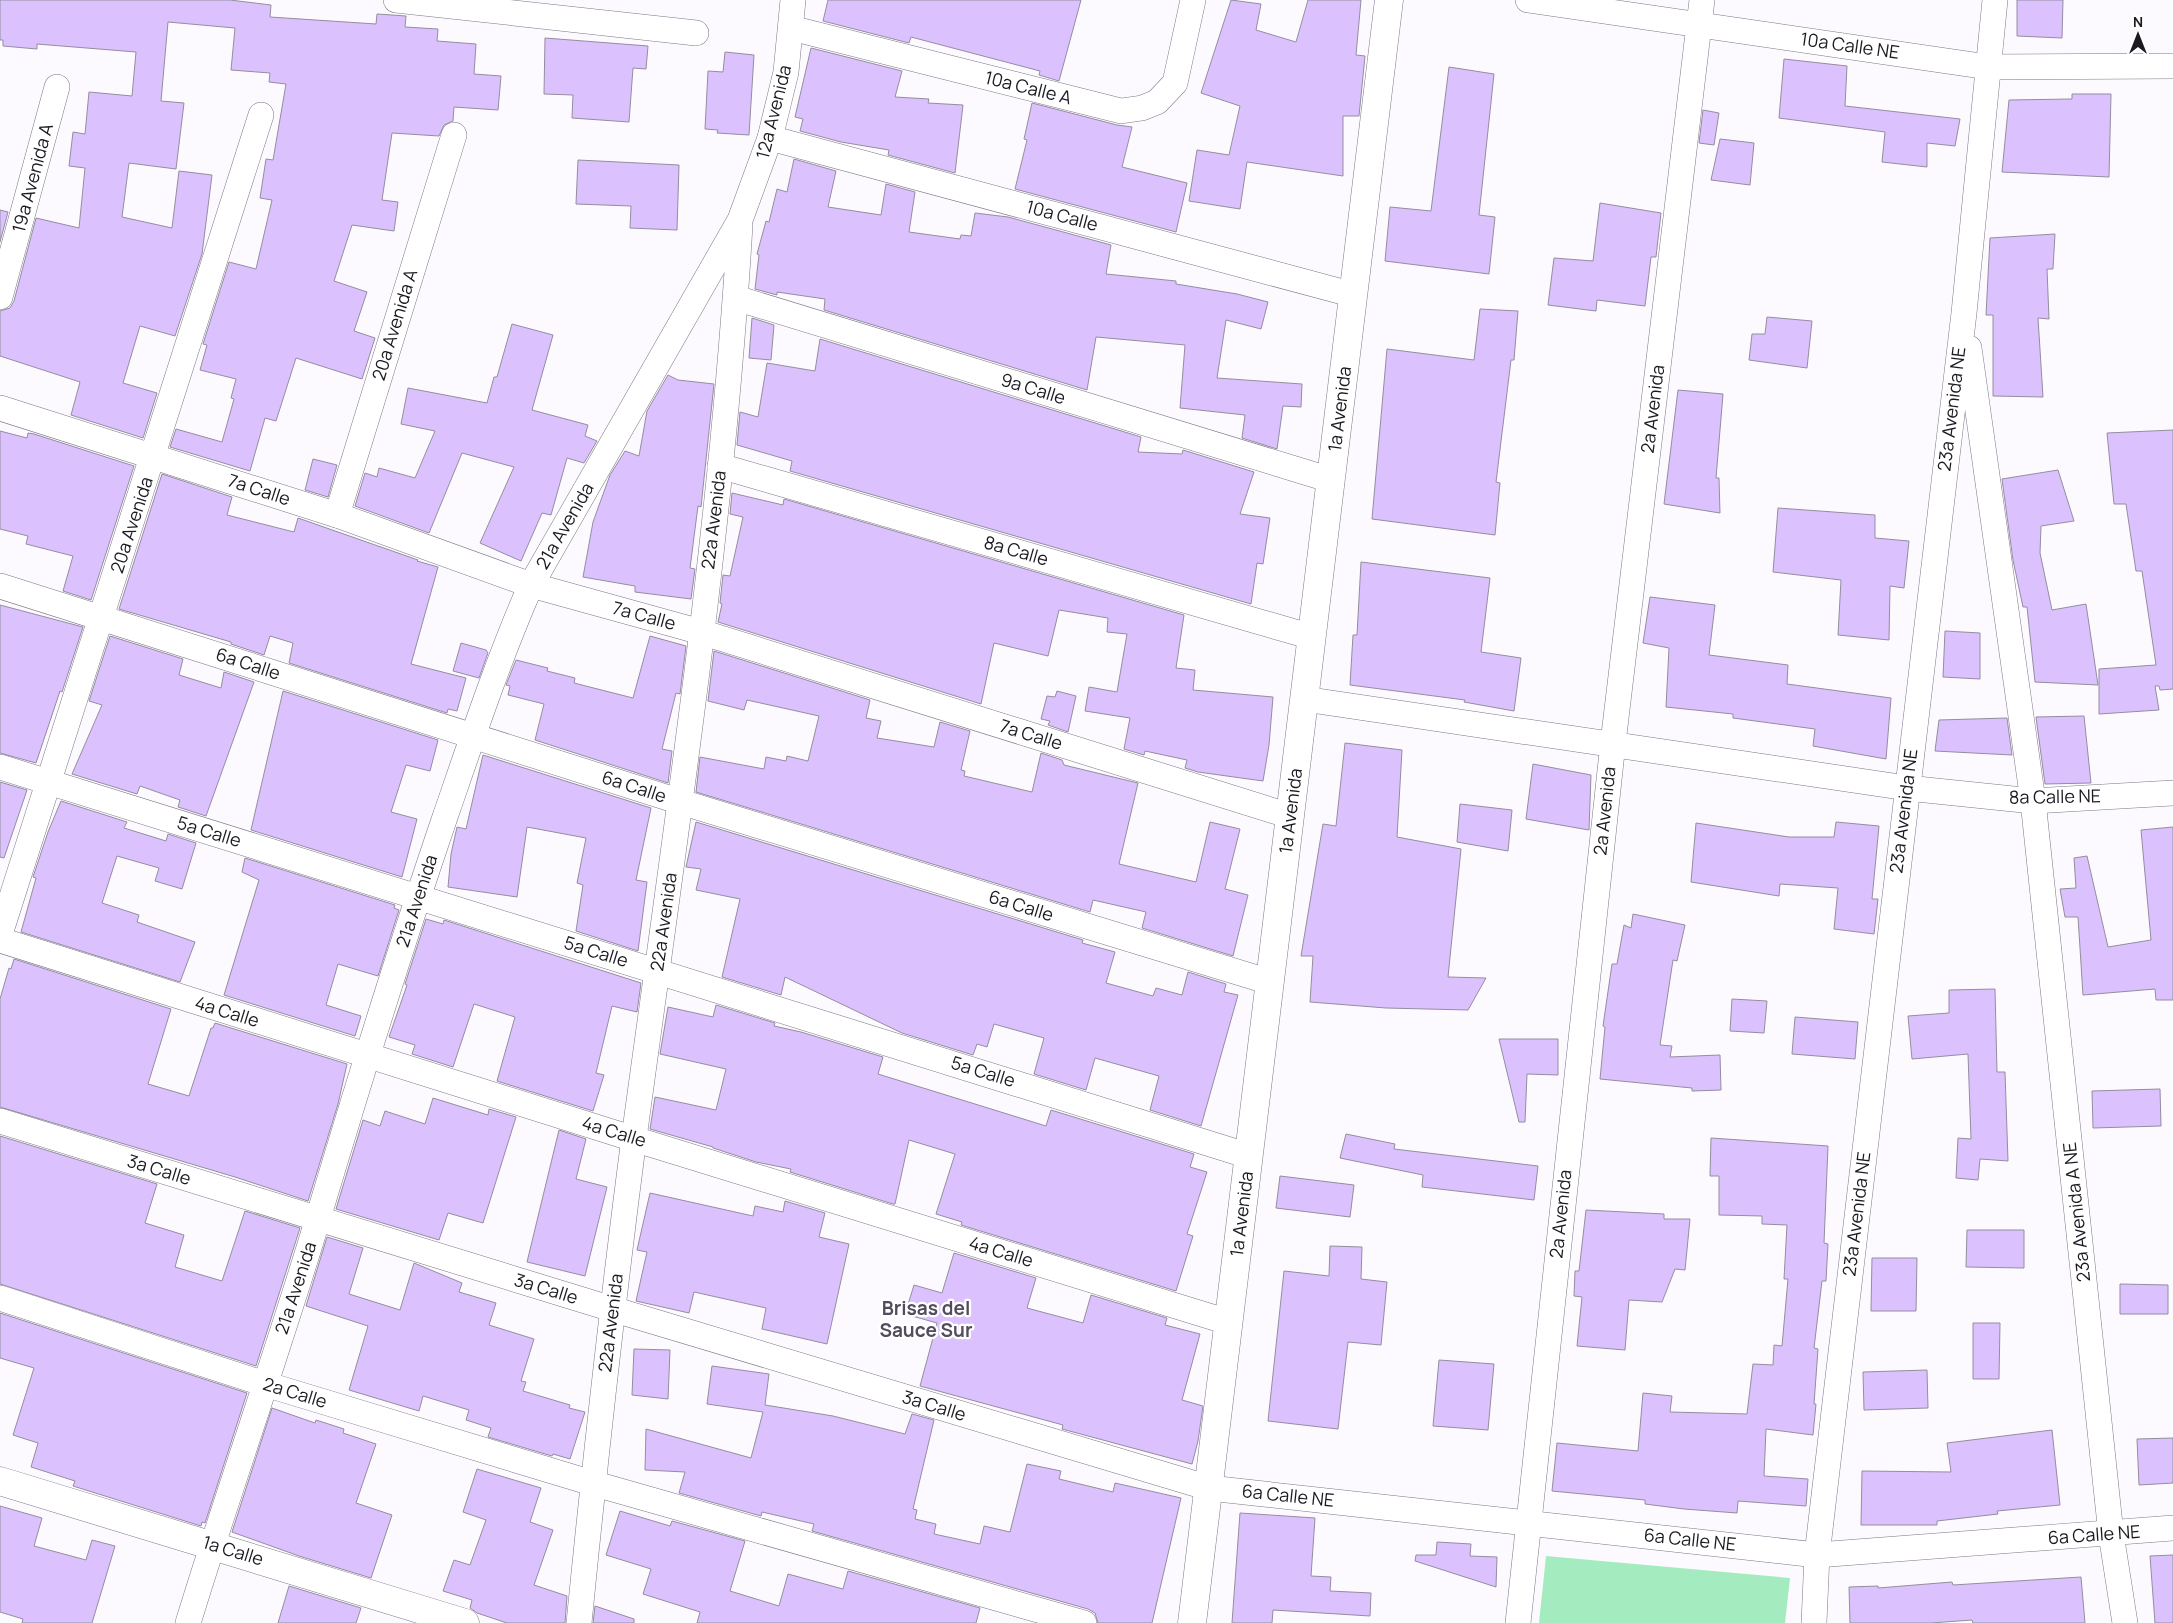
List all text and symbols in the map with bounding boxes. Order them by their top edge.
north arrow [2113,10,2163,60]
text: N [2133,12,2143,31]
street label: 10a Calle NE [1799,26,1901,64]
street label: 12a Avenida [750,62,796,161]
street label: 10a Calle A [982,65,1075,110]
street label: 19a Avenida A [6,120,58,235]
street label: 10a Calle [1024,194,1101,236]
street label: 20a Avenida A [366,266,423,383]
street label: 23a Avenida NE [1931,345,1971,473]
street label: 2a Avenida [1635,363,1669,455]
street label: 1a Avenida [1322,365,1356,453]
street label: 9a Calle [998,367,1069,409]
street label: 7a Calle [225,468,294,510]
street label: 22a Avenida [695,469,731,571]
street label: 20a Avenida [104,473,158,576]
street label: 21a Avenida [530,478,599,573]
street label: 8a Calle [981,529,1051,571]
street label: 7a Calle [610,595,678,635]
street label: 6a Calle [213,641,284,685]
street label: 7a Calle [997,713,1066,755]
street label: 23a Avenida NE [1883,747,1923,875]
street label: 6a Calle [599,764,670,808]
street label: 2a Avenida [1587,765,1621,856]
street label: 1a Avenida [1273,767,1307,855]
street label: 8a Calle NE [2009,783,2101,809]
street label: 5a Calle [174,810,244,852]
street label: 21a Avenida [390,851,442,950]
street label: 22a Avenida [644,871,682,973]
street label: 6a Calle [986,884,1057,926]
street label: 5a Calle [561,930,631,972]
street label: 4a Calle [192,990,262,1032]
street label: 5a Calle [948,1050,1018,1092]
street label: 4a Calle [579,1110,649,1152]
street label: 23a Avenida A NE [2057,1141,2095,1283]
street label: 3a Calle [125,1148,194,1190]
street label: 23a Avenida NE [1836,1150,1876,1278]
street label: 2a Avenida [1543,1168,1577,1259]
street label: 1a Avenida [1224,1170,1258,1258]
street label: 4a Calle [966,1230,1036,1272]
street label: 21a Avenida [269,1238,321,1337]
street label: 3a Calle [512,1267,581,1309]
street label: 22a Avenida [592,1272,628,1374]
district label: Brisas del Sauce Sur [879,1295,973,1343]
street label: 2a Calle [260,1371,330,1413]
street label: 3a Calle [900,1384,969,1426]
street label: 6a Calle NE [1241,1478,1335,1512]
street label: 6a Calle NE [2047,1519,2141,1549]
street label: 6a Calle NE [1643,1522,1737,1556]
street label: 1a Calle [200,1529,267,1571]

